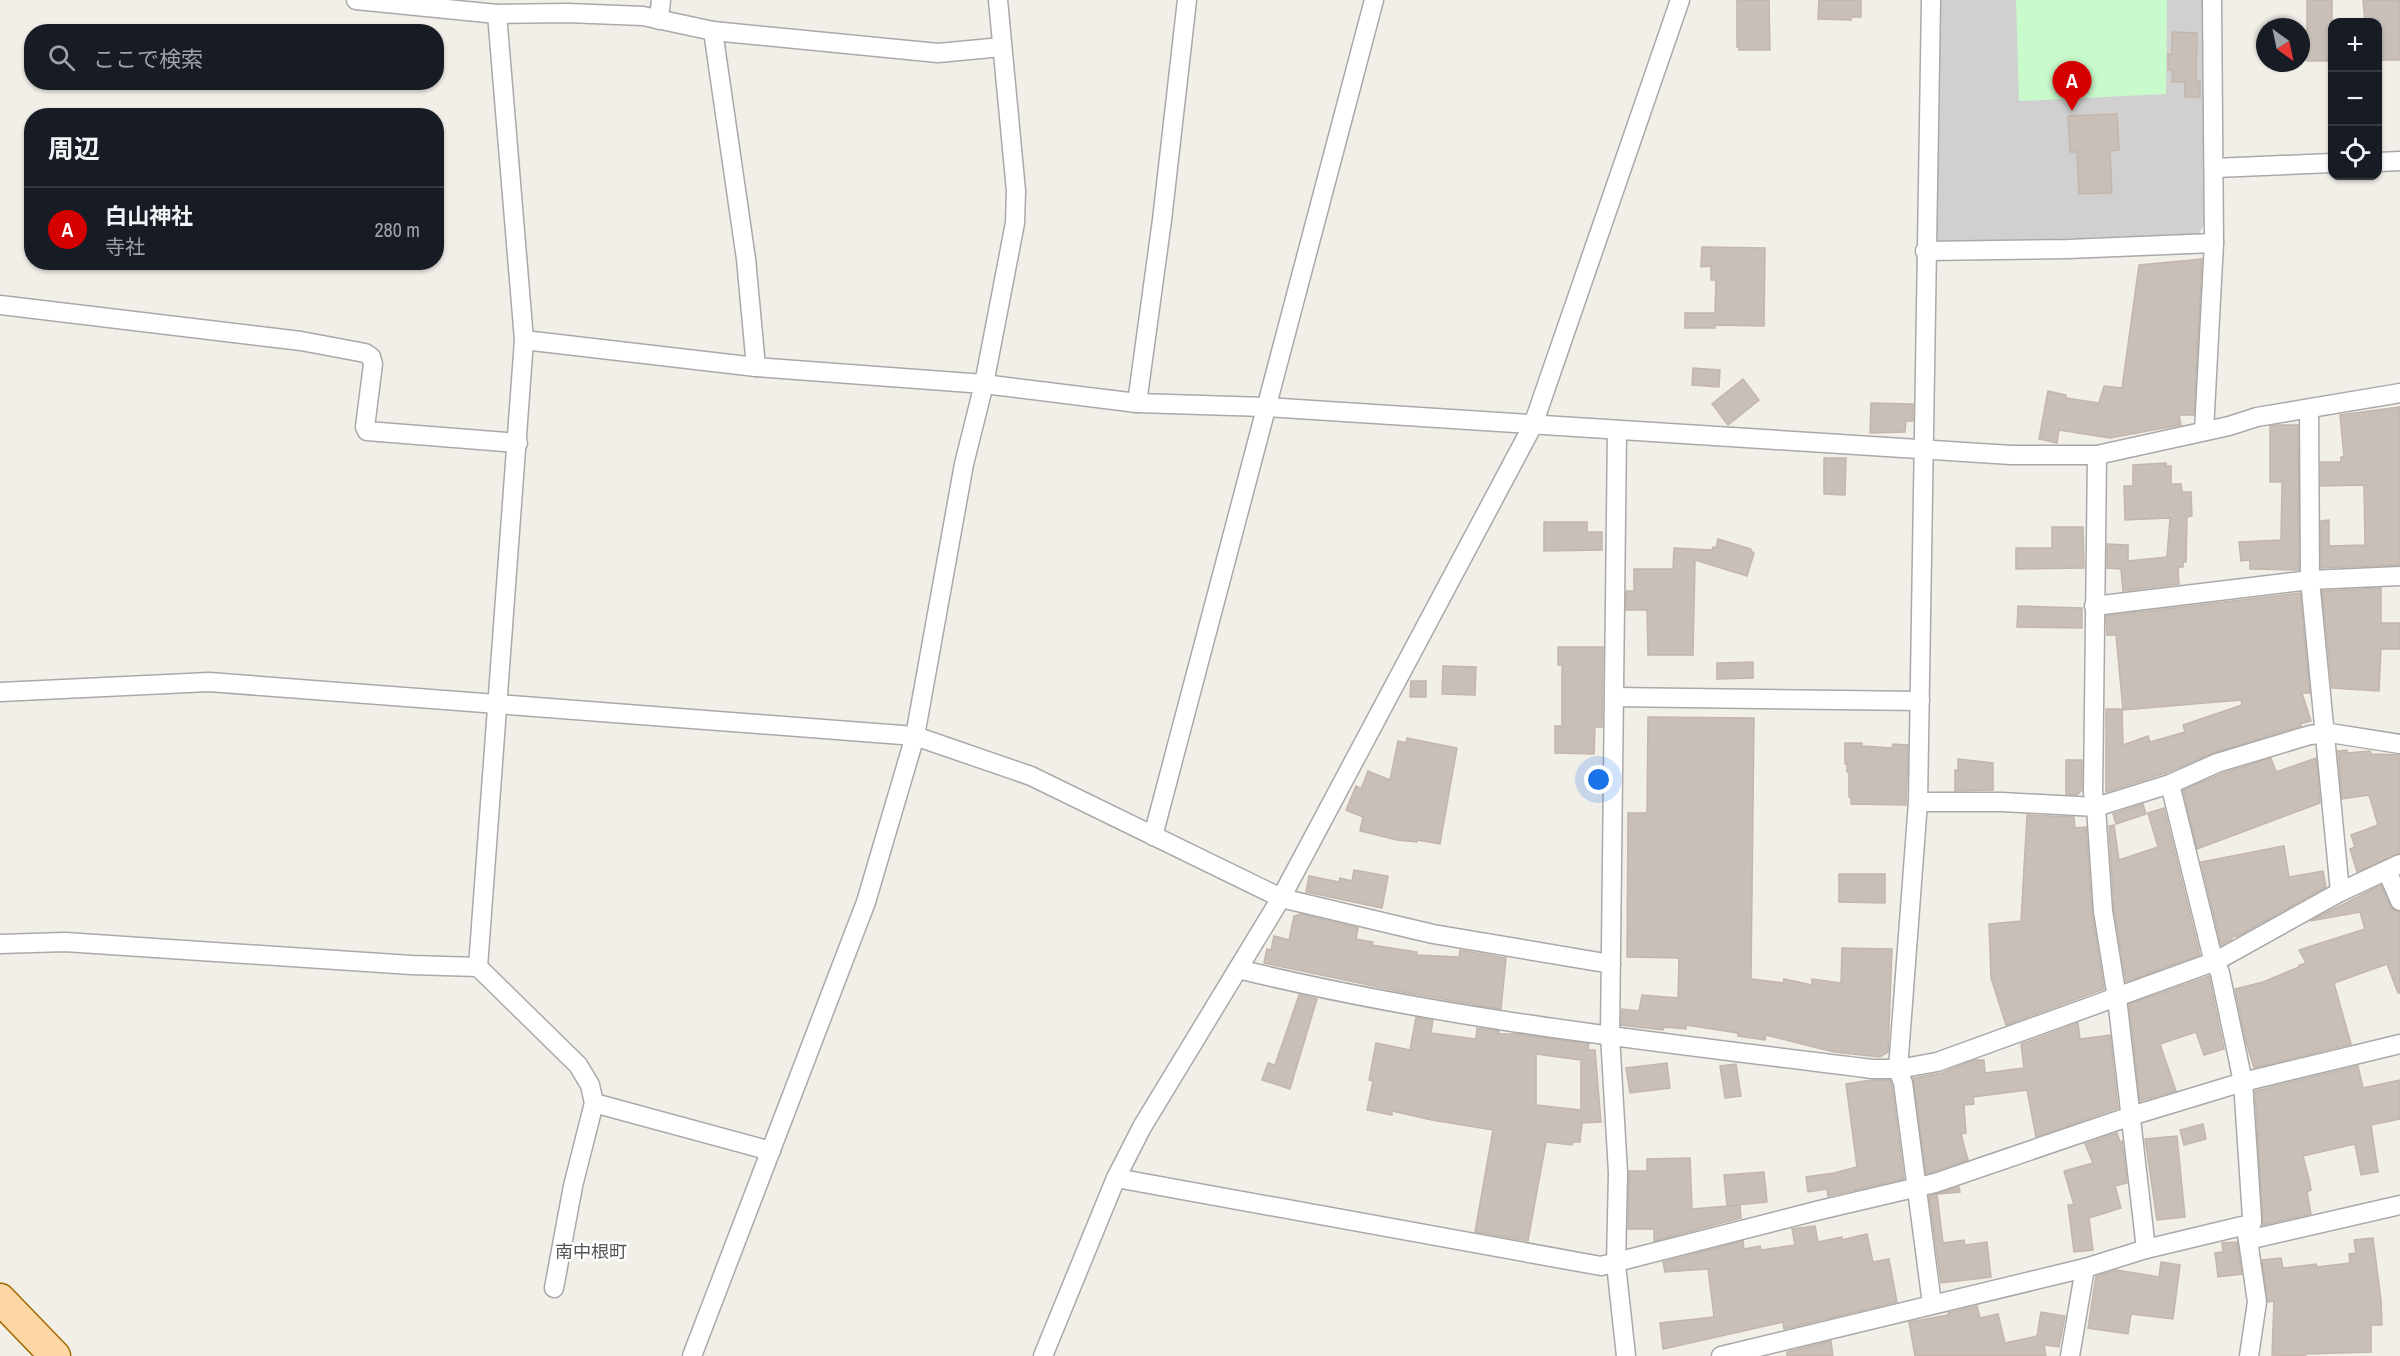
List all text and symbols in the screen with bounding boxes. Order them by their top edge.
north arrow [2256,18,2310,72]
map controls [2328,18,2382,180]
button: + [2328,18,2382,72]
search box [24,24,444,90]
icon: search [45,41,78,74]
text: ここで検索 [93,44,203,74]
pin: A [2052,62,2092,111]
button: − [2328,72,2382,126]
button: locate [2328,126,2382,180]
text: 周辺 [48,131,100,166]
text: 白山神社 [105,201,193,231]
text: A [62,216,73,243]
text: 280 m [374,216,420,243]
text: 寺社 [105,233,145,260]
your location [1584,765,1613,794]
district label: 南中根町 [555,1239,627,1264]

